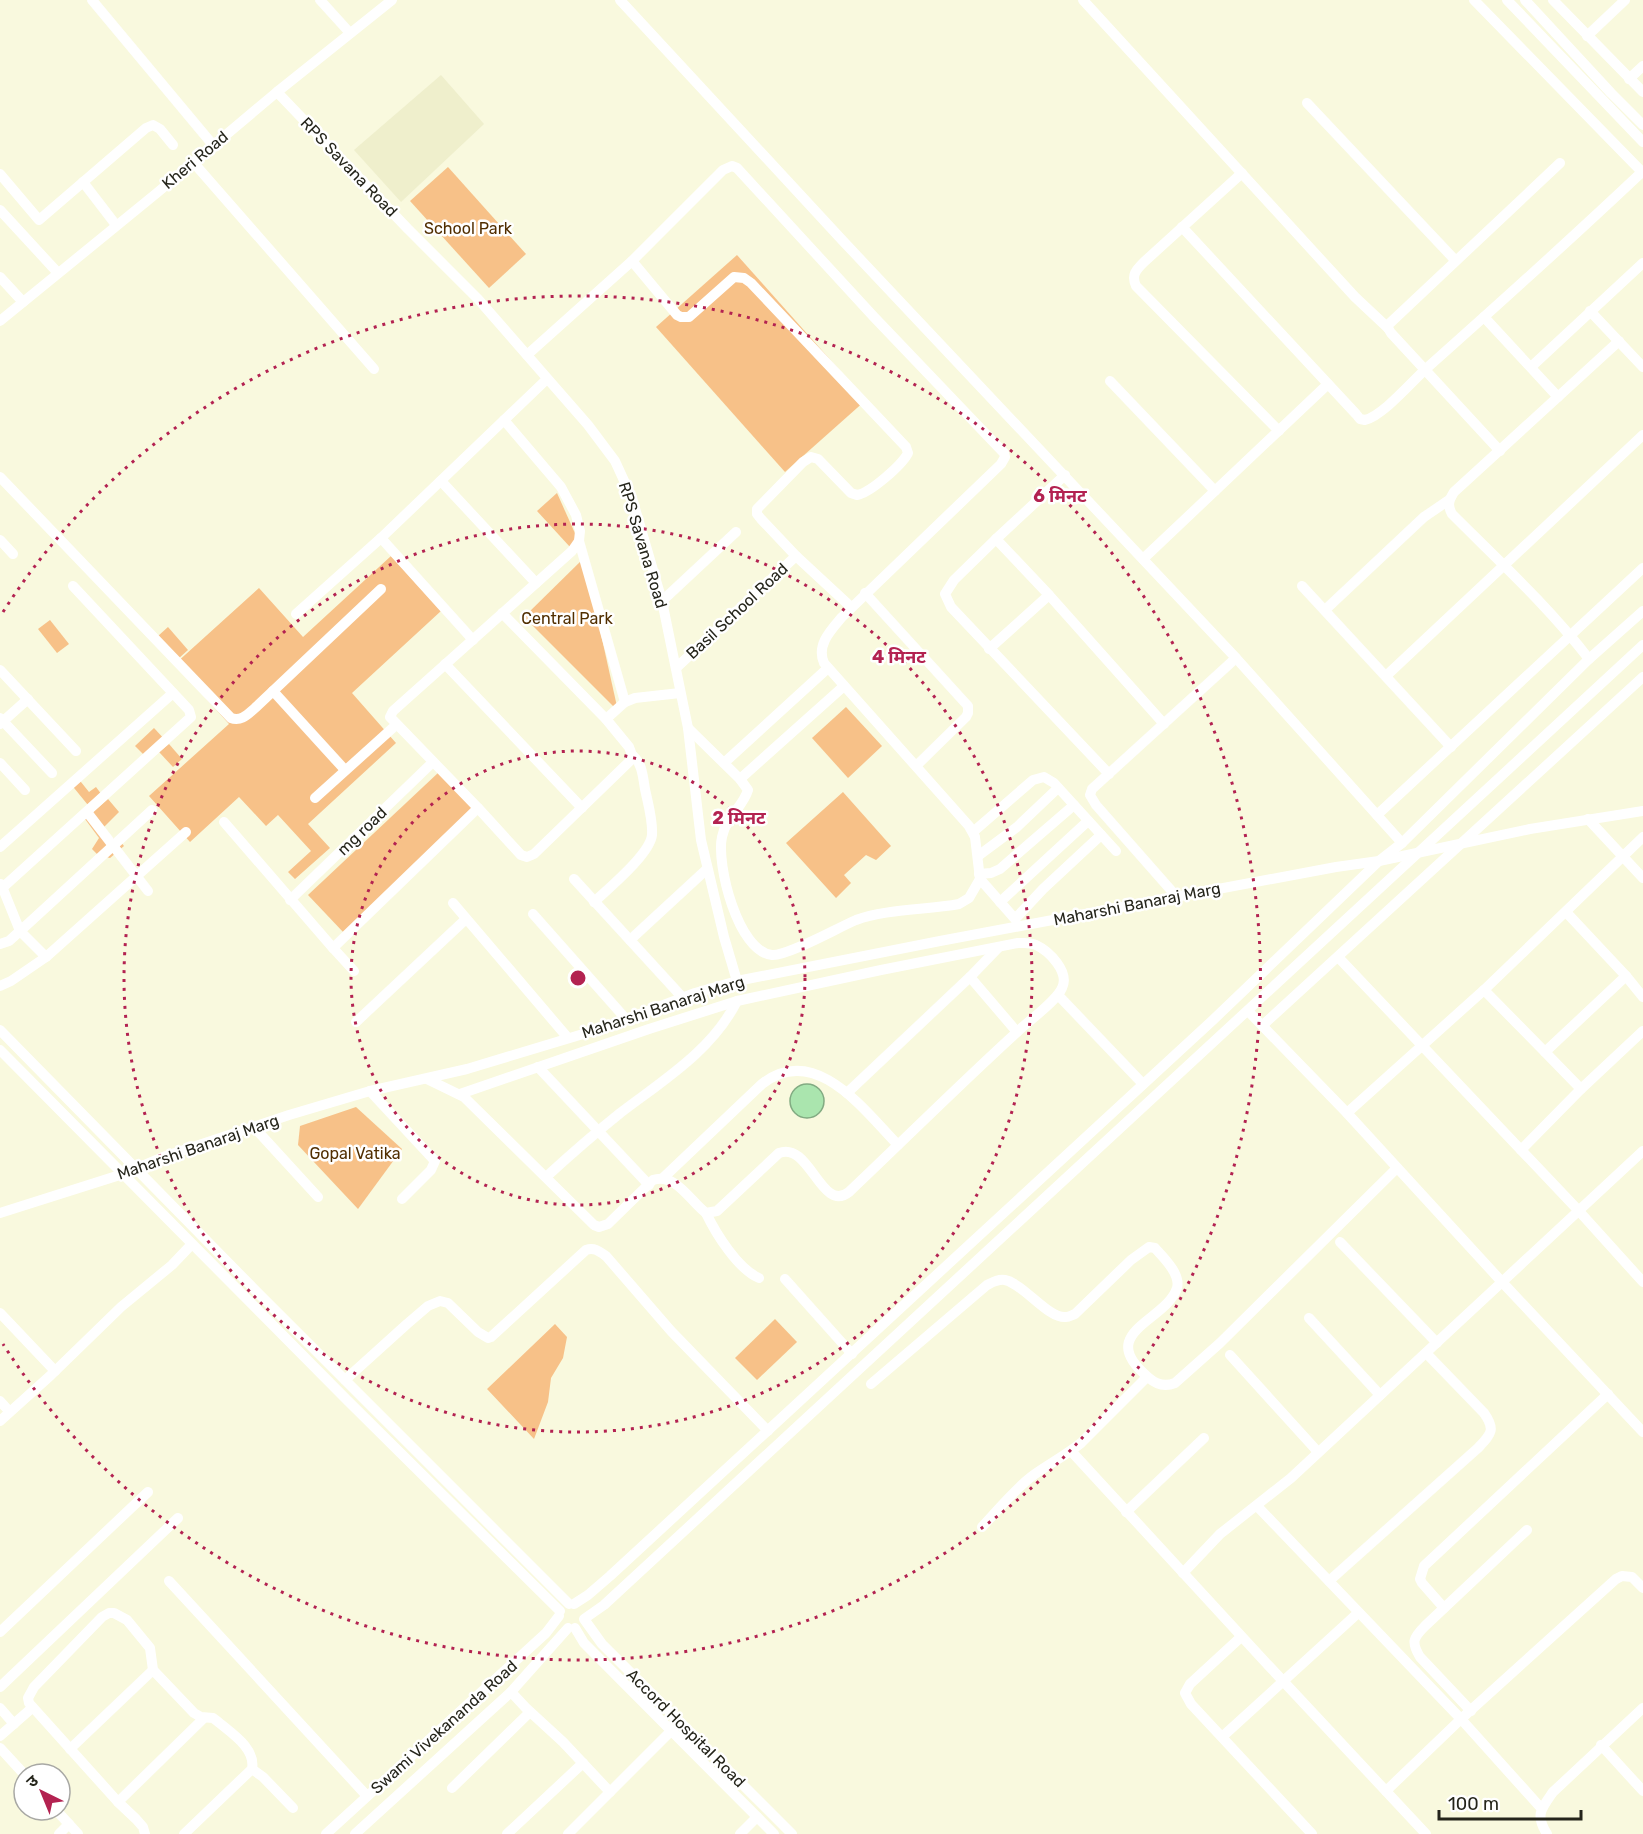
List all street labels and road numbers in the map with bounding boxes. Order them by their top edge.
street label: RPS Savana Road [297,113,401,221]
street label: Kheri Road [158,127,232,193]
street label: RPS Savana Road [615,480,671,610]
street label: Basil School Road [682,559,792,663]
street label: mg road [333,803,391,859]
street label: Maharshi Banaraj Marg [1052,878,1222,930]
street label: Maharshi Banaraj Marg [579,972,747,1042]
street label: Maharshi Banaraj Marg [115,1110,281,1184]
street label: Swami Vivekananda Road [367,1656,521,1798]
street label: Accord Hospital Road [623,1665,749,1791]

